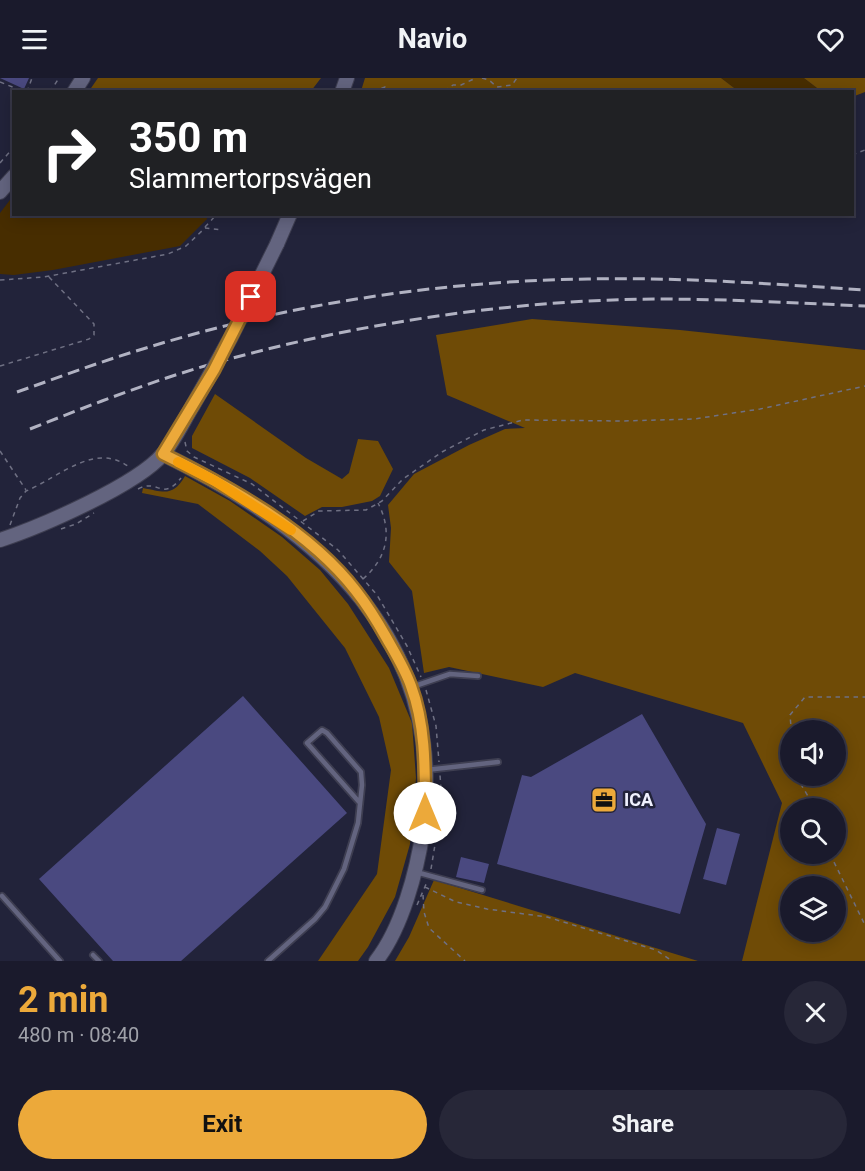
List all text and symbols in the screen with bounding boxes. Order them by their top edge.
icon: menu [18,23,51,56]
text: Navio [398,23,467,55]
icon: heart [814,23,847,56]
text: 350 m [129,113,248,162]
icon: right [30,114,108,192]
text: Slammertorpsvägen [129,163,372,195]
pin [225,271,276,322]
icon: arrive [234,280,267,313]
map controls [780,720,846,942]
button: sound [780,720,846,786]
position arrow [393,781,457,845]
office icon: ICA [589,785,619,815]
place label: ICA [624,789,654,810]
button: search [780,798,846,864]
button: layers [780,876,846,942]
text: 2 min [18,979,109,1021]
button: close [784,981,847,1044]
text: 480 m · 08:40 [18,1023,139,1047]
button: Exit [18,1090,427,1159]
button: Share [439,1090,847,1159]

